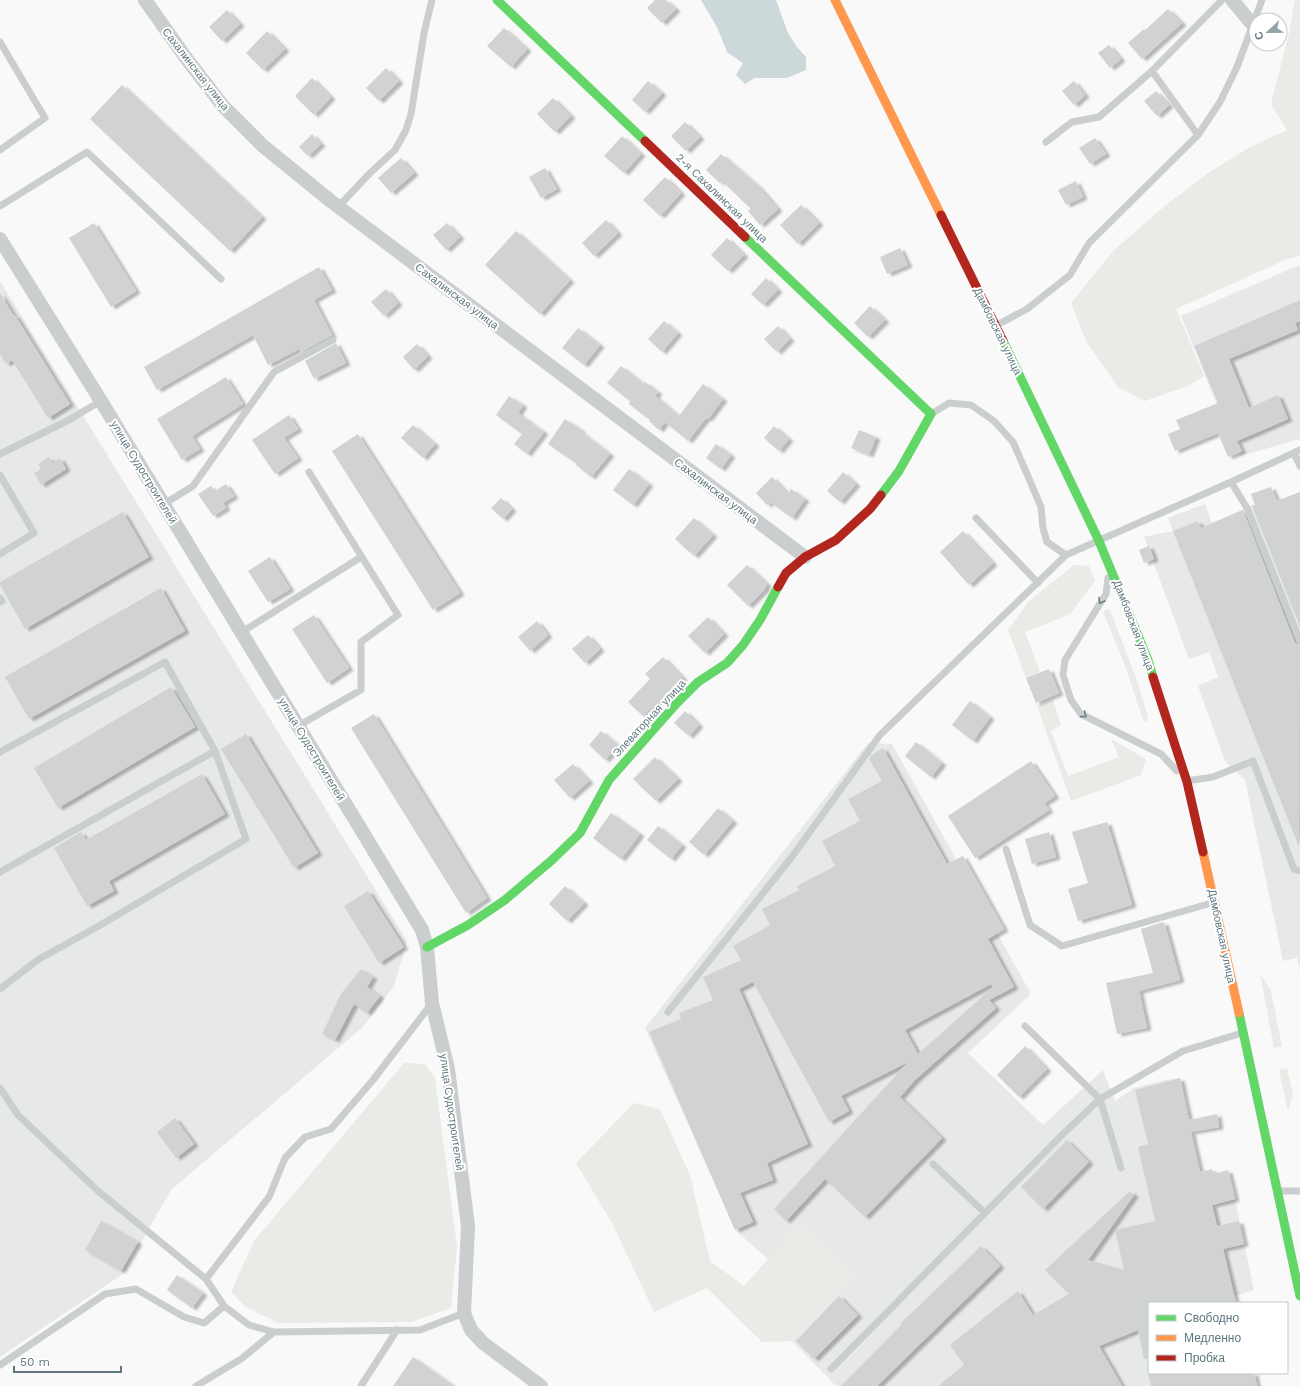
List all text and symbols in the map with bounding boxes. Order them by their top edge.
north arrow [1248,12,1288,52]
street label: Сахалинская улица [159,26,232,114]
text: С [1252,29,1267,42]
street label: 2-я Сахалинская улица [673,151,771,246]
street label: Сахалинская улица [412,261,502,332]
street label: Дамбовская улица [971,285,1025,378]
street label: улица Судостроителей [108,418,179,526]
street label: Сахалинская улица [671,456,761,527]
street label: Дамбовская улица [1110,578,1157,673]
one-way arrow [1099,597,1106,604]
street label: Элеваторная улица [610,676,689,760]
street label: улица Судостроителей [276,695,347,803]
one-way arrow [1079,710,1086,717]
street label: Дамбовская улица [1205,888,1238,985]
street label: улица Судостроителей [437,1053,466,1171]
legend [1148,1302,1288,1374]
text: Свободно [1184,1311,1239,1325]
text: Медленно [1184,1331,1241,1345]
scale bar [14,1348,121,1374]
text: Пробка [1184,1351,1225,1365]
text: 50 m [20,1355,50,1369]

